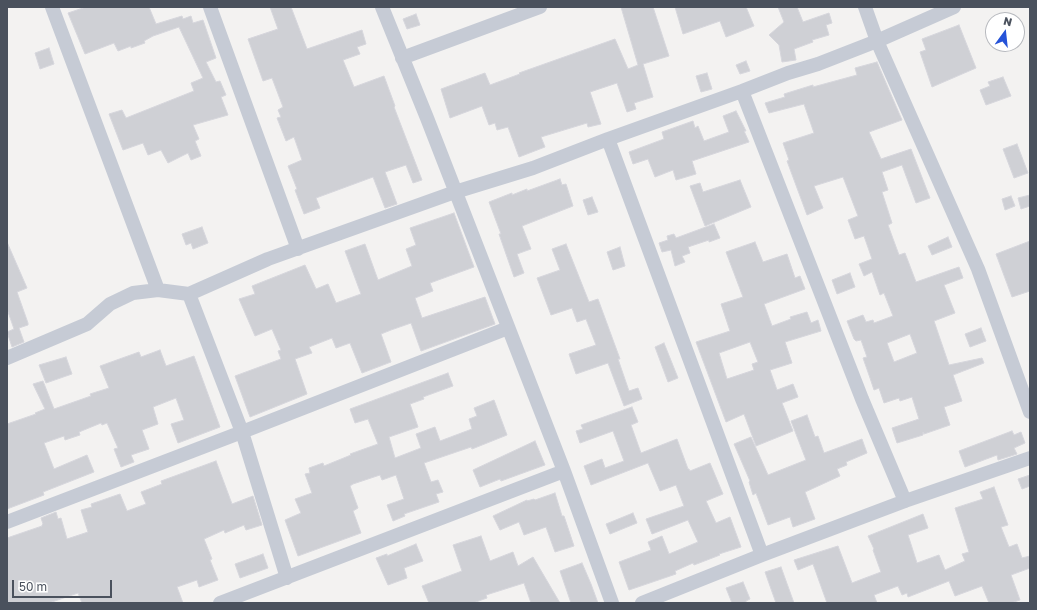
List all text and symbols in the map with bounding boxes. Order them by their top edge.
north arrow [985,12,1025,52]
text: N [1002,14,1014,28]
scale bar [14,572,114,598]
text: 50 m [19,579,47,594]

